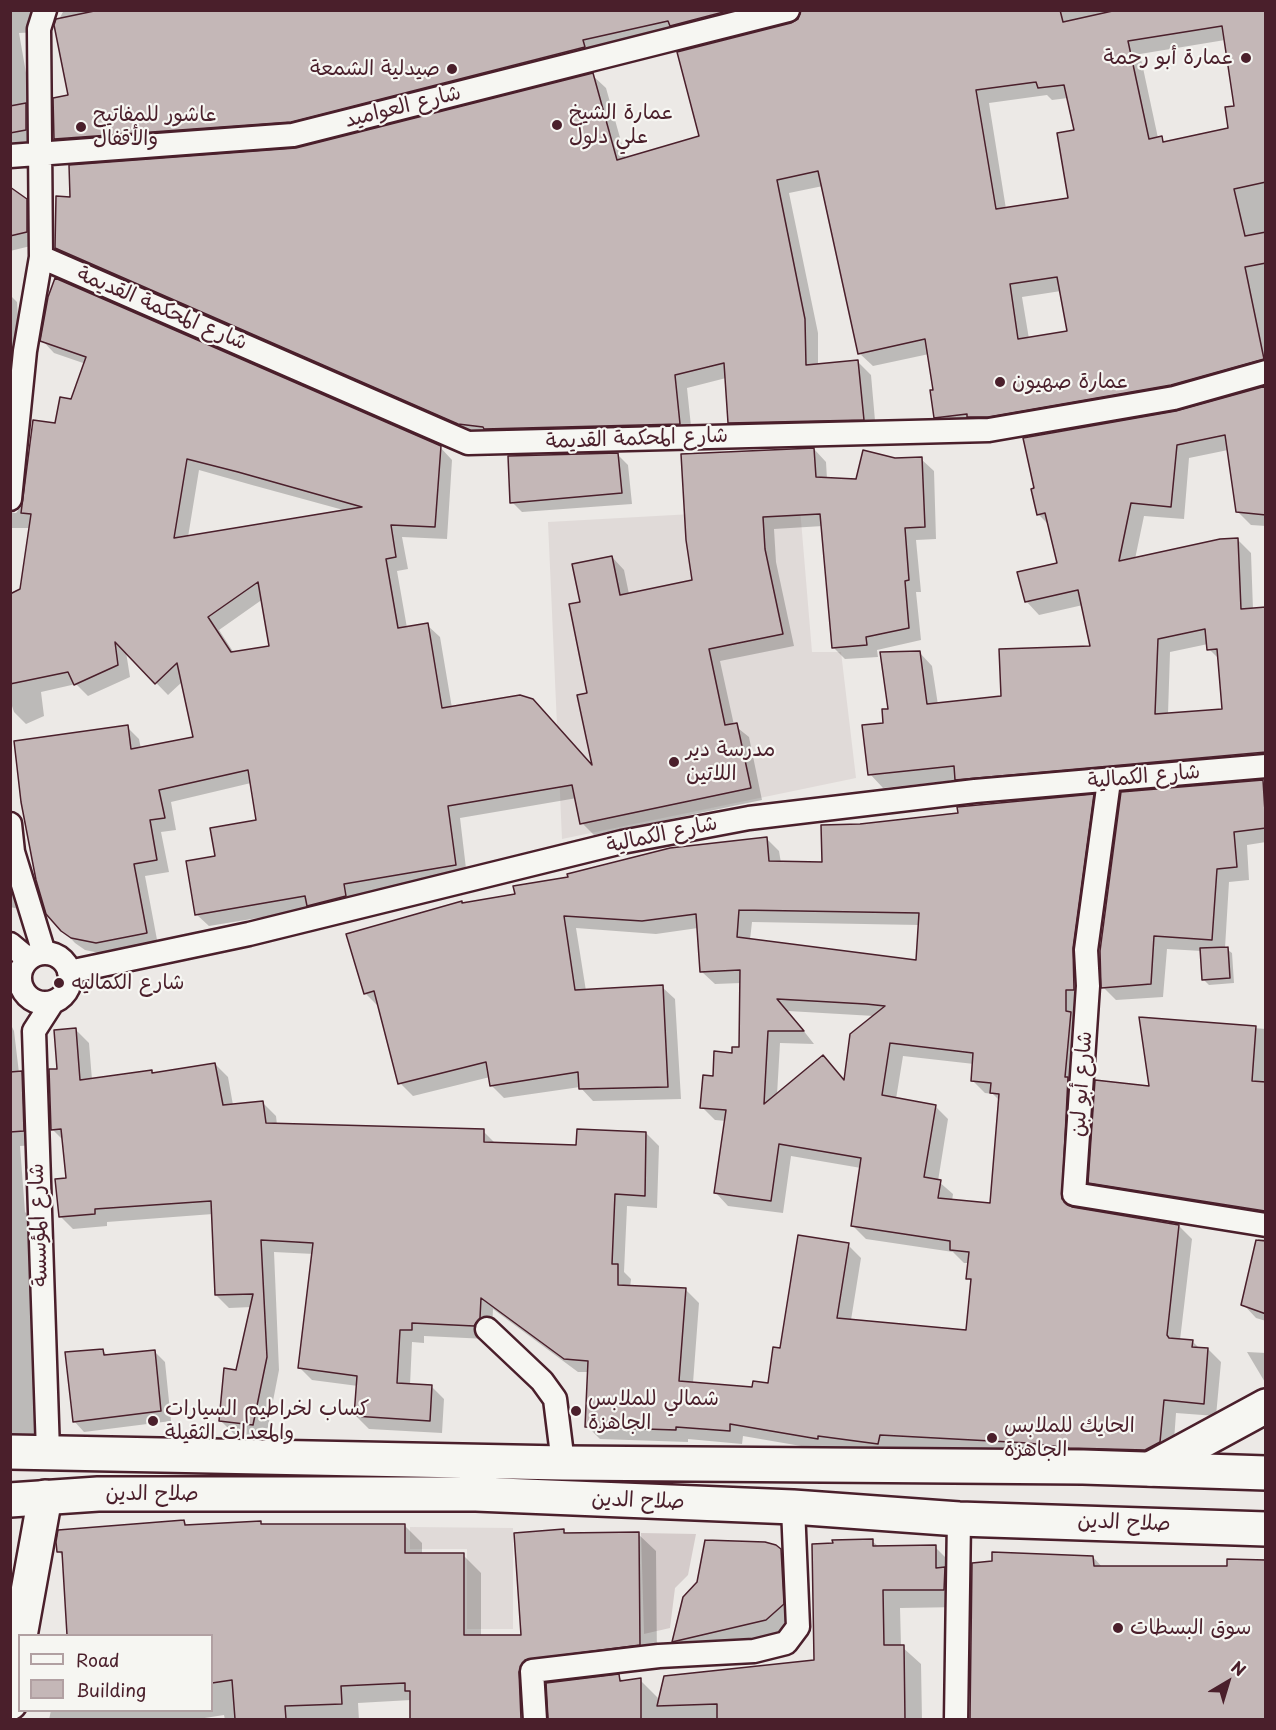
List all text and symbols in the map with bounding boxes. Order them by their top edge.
place label: عمارة أبو رحمة [1103,45,1234,71]
marker: عمارة أبو رحمة [1239,51,1253,65]
place label: صيدلية الشمعة [310,56,440,82]
marker: صيدلية الشمعة [445,62,459,76]
street label: شارع العواميد [342,80,464,134]
place label: عمارة الشيخ علي دلول [569,100,674,150]
place label: عاشور للمفاتيح والأقفال [93,102,217,152]
marker: عمارة الشيخ علي دلول [550,118,564,132]
marker: عاشور للمفاتيح والأقفال [74,120,88,134]
street label: شارع المحكمة القديمة [73,262,251,356]
place label: عمارة صهيون [1012,369,1129,395]
marker: عمارة صهيون [993,375,1007,389]
street label: شارع المحكمة القديمة [545,423,729,455]
place label: مدرسة دير اللاتين [686,737,775,787]
marker: مدرسة دير اللاتين [667,755,681,769]
street label: شارع الكمالية [1087,760,1201,794]
street label: شارع الكمالية [604,811,720,859]
place label: شارع الكماليه [71,970,184,996]
marker: شارع الكماليه [52,976,66,990]
street label: شارع أبو لبن [1066,1030,1098,1138]
street label: شارع المؤسسة [24,1163,54,1287]
place label: شمالي للملابس الجاهزة [588,1386,719,1436]
place label: كساب لخراطيم السيارات والمعدات الثقيلة [165,1396,370,1446]
marker: شمالي للملابس الجاهزة [569,1404,583,1418]
place label: الحايك للملابس الجاهزة [1004,1413,1135,1463]
marker: كساب لخراطيم السيارات والمعدات الثقيلة [146,1414,160,1428]
marker: الحايك للملابس الجاهزة [985,1431,999,1445]
street label: صلاح الدين [105,1481,199,1507]
street label: صلاح الدين [591,1487,685,1515]
street label: صلاح الدين [1077,1509,1171,1537]
place label: سوق البسطات [1130,1615,1251,1641]
marker: سوق البسطات [1111,1621,1125,1635]
legend [18,1634,213,1712]
text: Road [76,1646,120,1673]
north arrow [1198,1652,1258,1712]
text: N [1227,1654,1251,1681]
text: Building [76,1676,146,1703]

